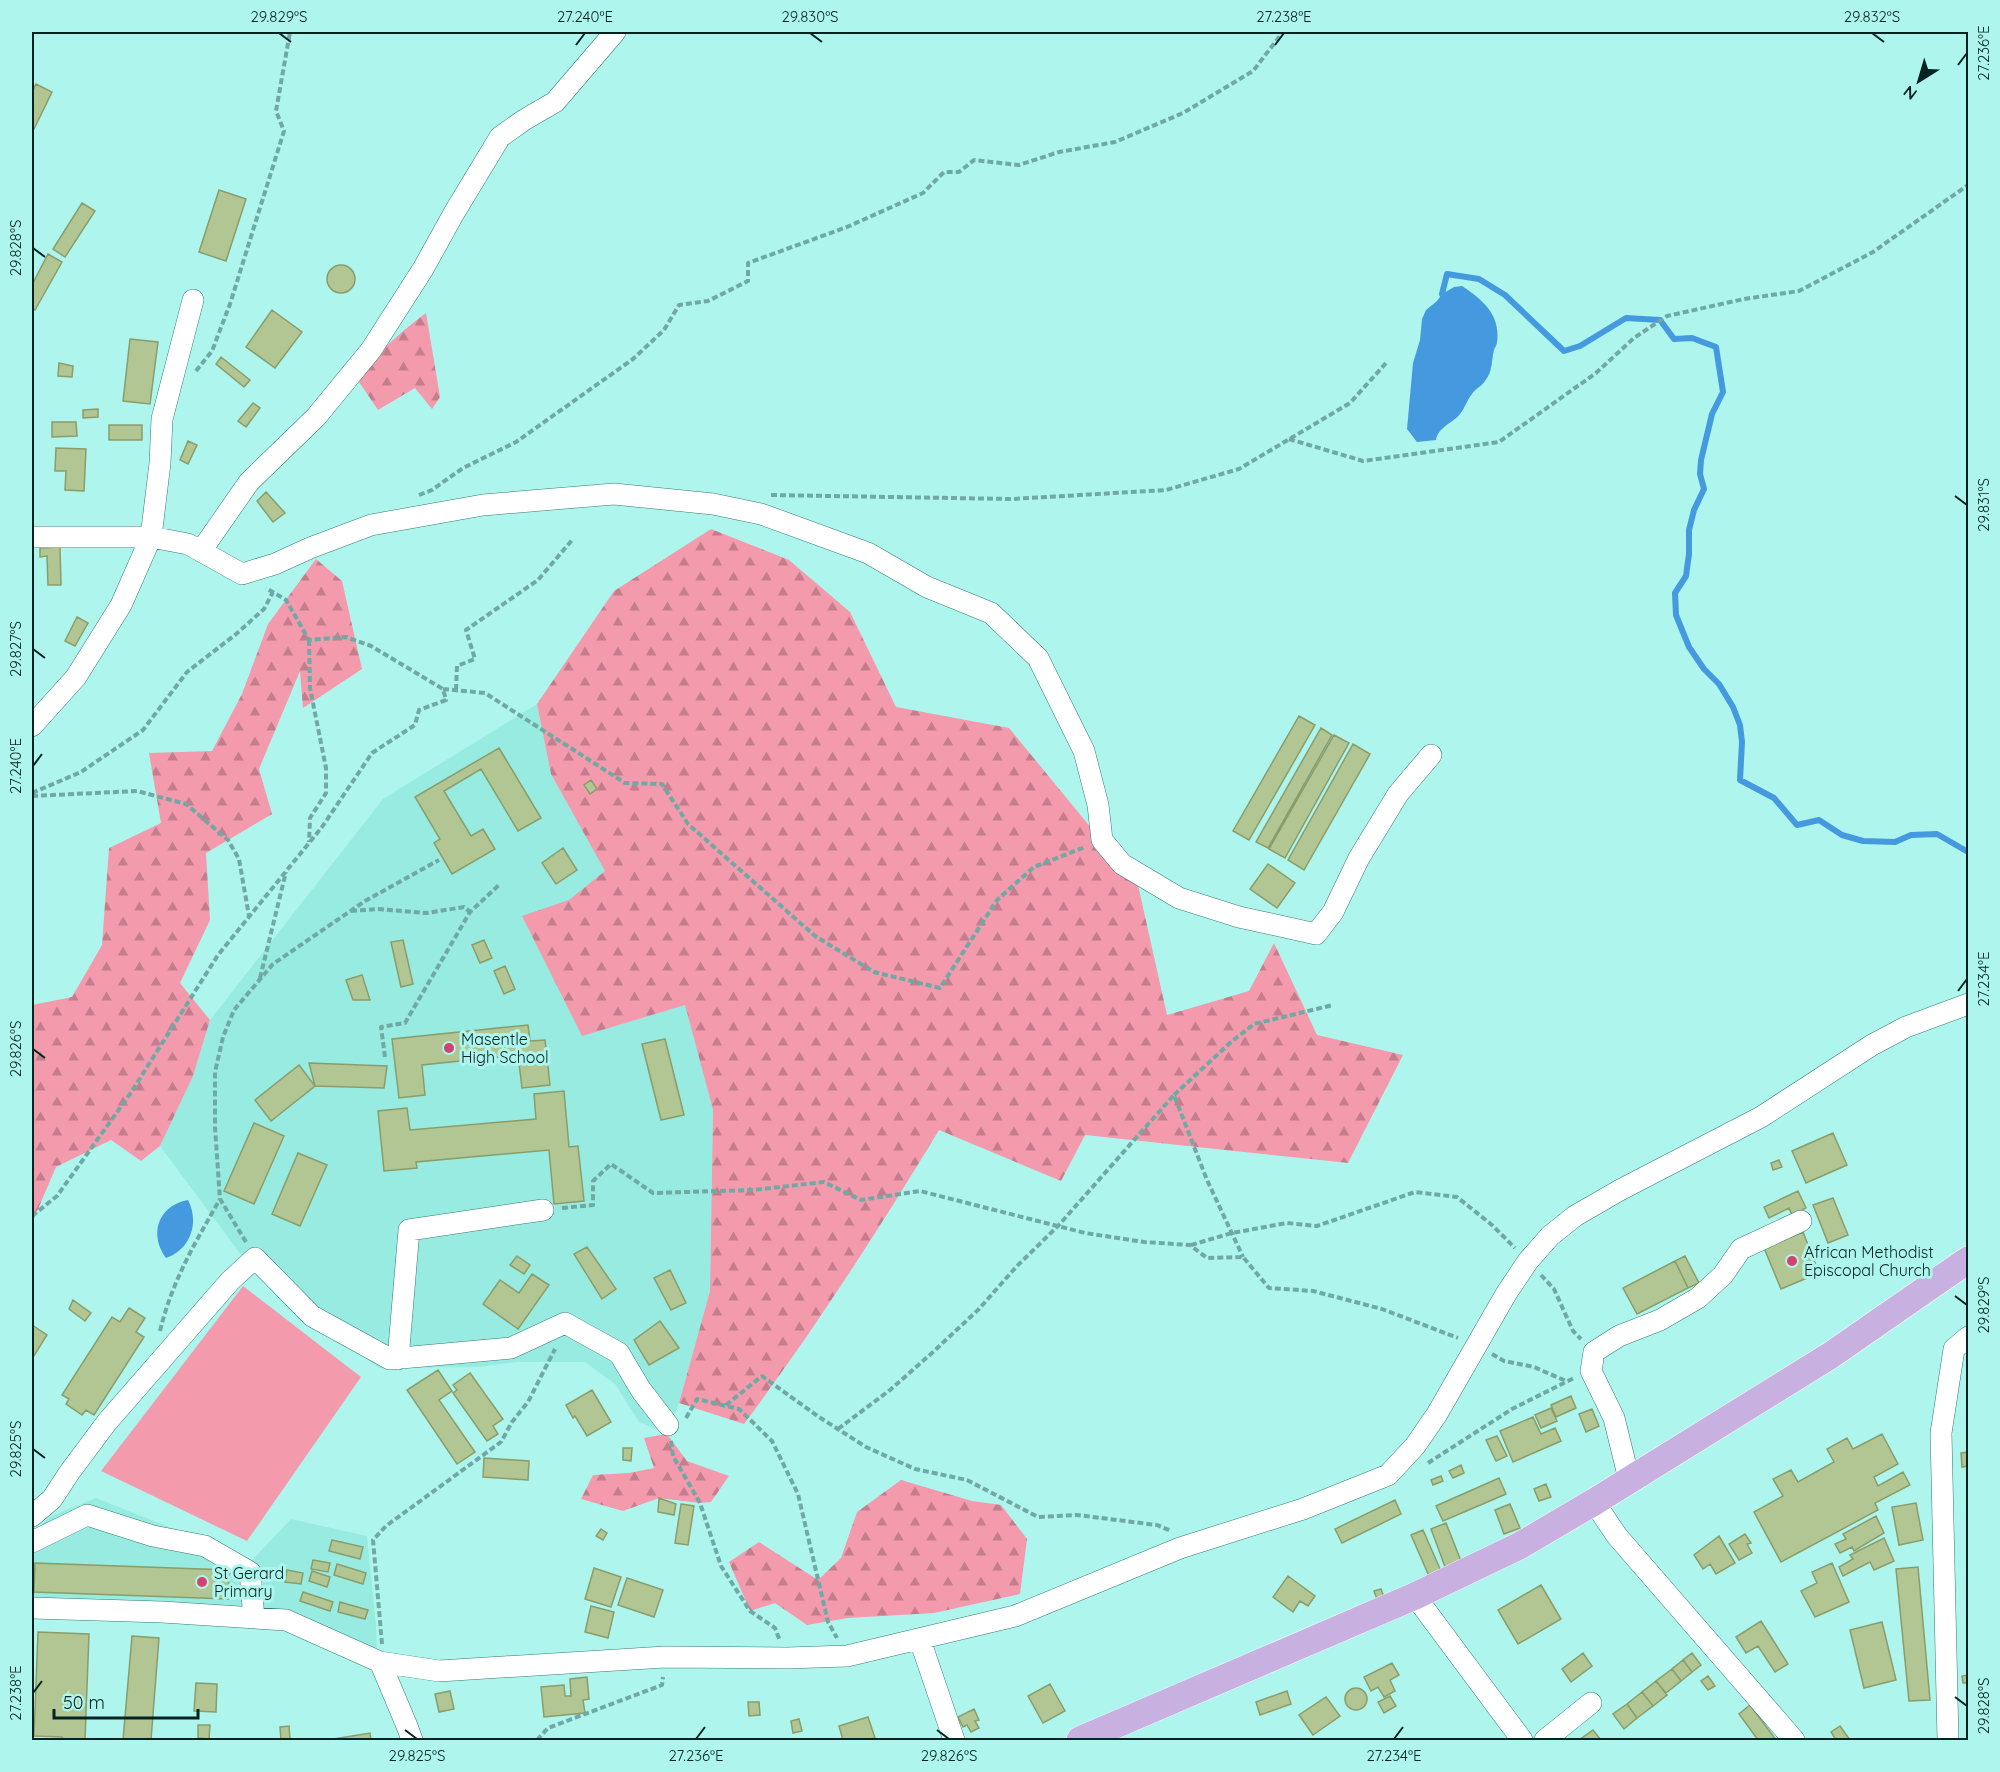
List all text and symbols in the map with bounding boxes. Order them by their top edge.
text: 29.829°S [251,7,308,26]
text: 27.240°E [557,7,613,26]
text: 29.830°S [781,7,839,26]
text: 27.238°E [1256,7,1312,26]
text: 29.832°S [1844,7,1900,26]
text: 27.236°E [1974,25,1993,81]
north arrow [1889,51,1949,111]
text: N [1899,81,1921,105]
text: 29.828°S [6,220,25,276]
text: 29.831°S [1974,478,1993,532]
text: 29.827°S [6,621,25,677]
text: 27.240°E [6,738,25,794]
text: 27.234°E [1974,951,1993,1007]
text: 29.826°S [6,1021,25,1077]
place label: Masentle High School [461,1029,549,1067]
marker: Masentle High School [442,1041,456,1055]
place label: African Methodist Episcopal Church [1804,1242,1934,1280]
marker: African Methodist Episcopal Church [1785,1254,1799,1268]
text: 29.829°S [1974,1277,1993,1334]
text: 29.825°S [6,1421,25,1477]
place label: St Gerard Primary [214,1563,284,1601]
marker: St Gerard Primary [195,1575,209,1589]
text: 27.238°E [6,1665,25,1721]
text: 29.828°S [1974,1678,1993,1734]
scale bar [54,1682,198,1720]
text: 50 m [63,1691,105,1714]
text: 29.825°S [389,1746,445,1765]
text: 27.236°E [668,1746,724,1765]
text: 29.826°S [921,1746,977,1765]
text: 27.234°E [1366,1746,1422,1765]

